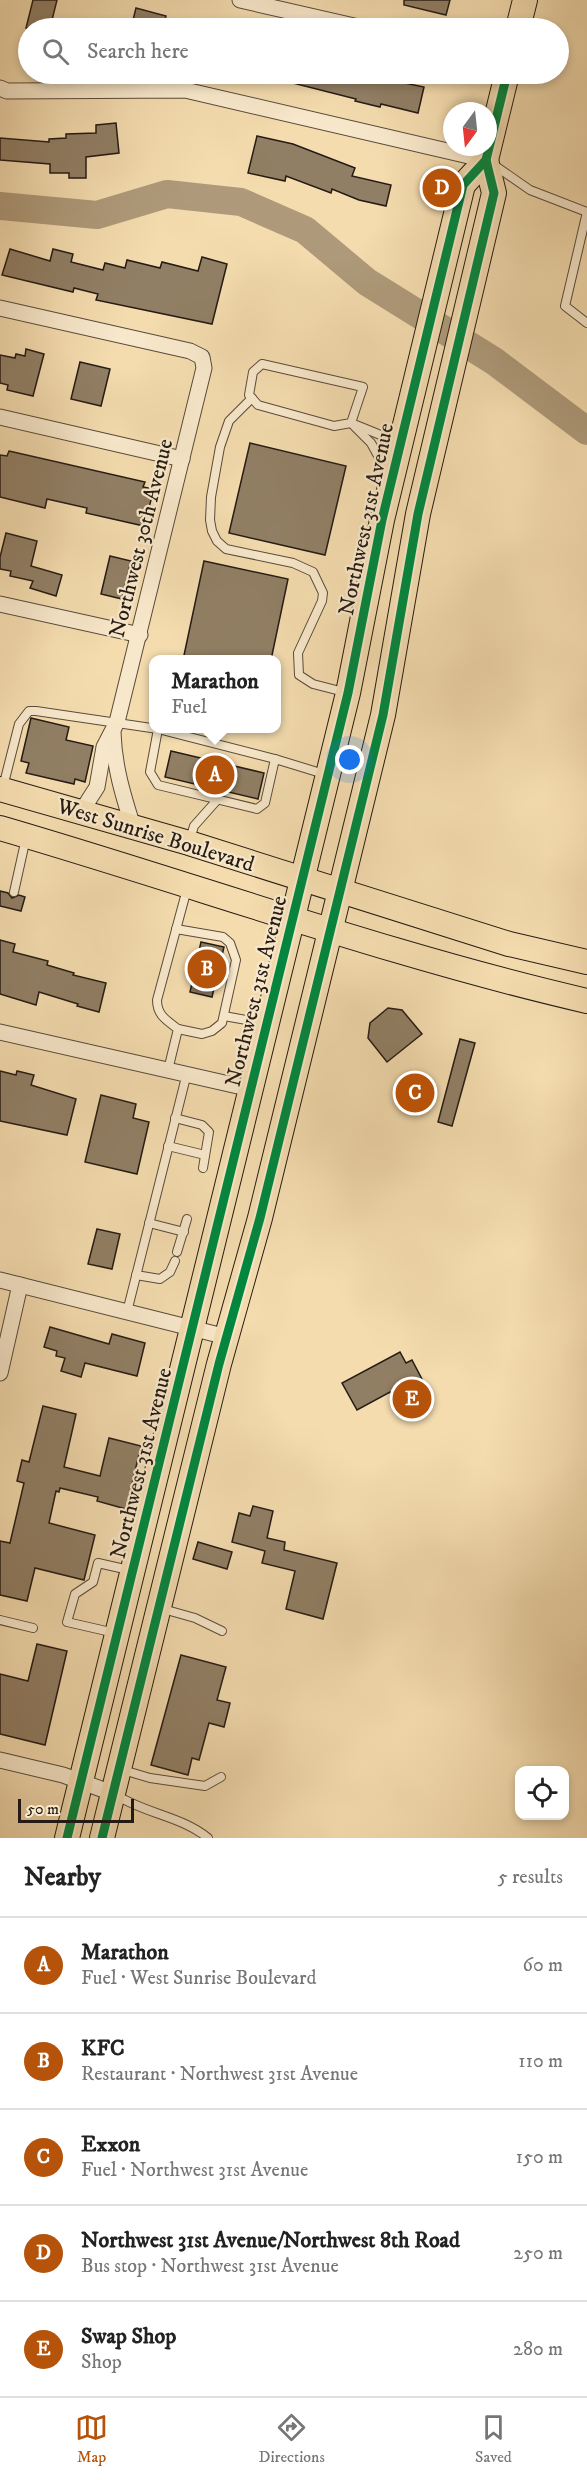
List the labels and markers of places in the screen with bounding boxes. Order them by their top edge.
pin: D [422,166,462,210]
pin: A [196,752,234,798]
pin: B [188,946,226,992]
pin: C [396,1070,434,1116]
pin: E [392,1376,432,1422]

